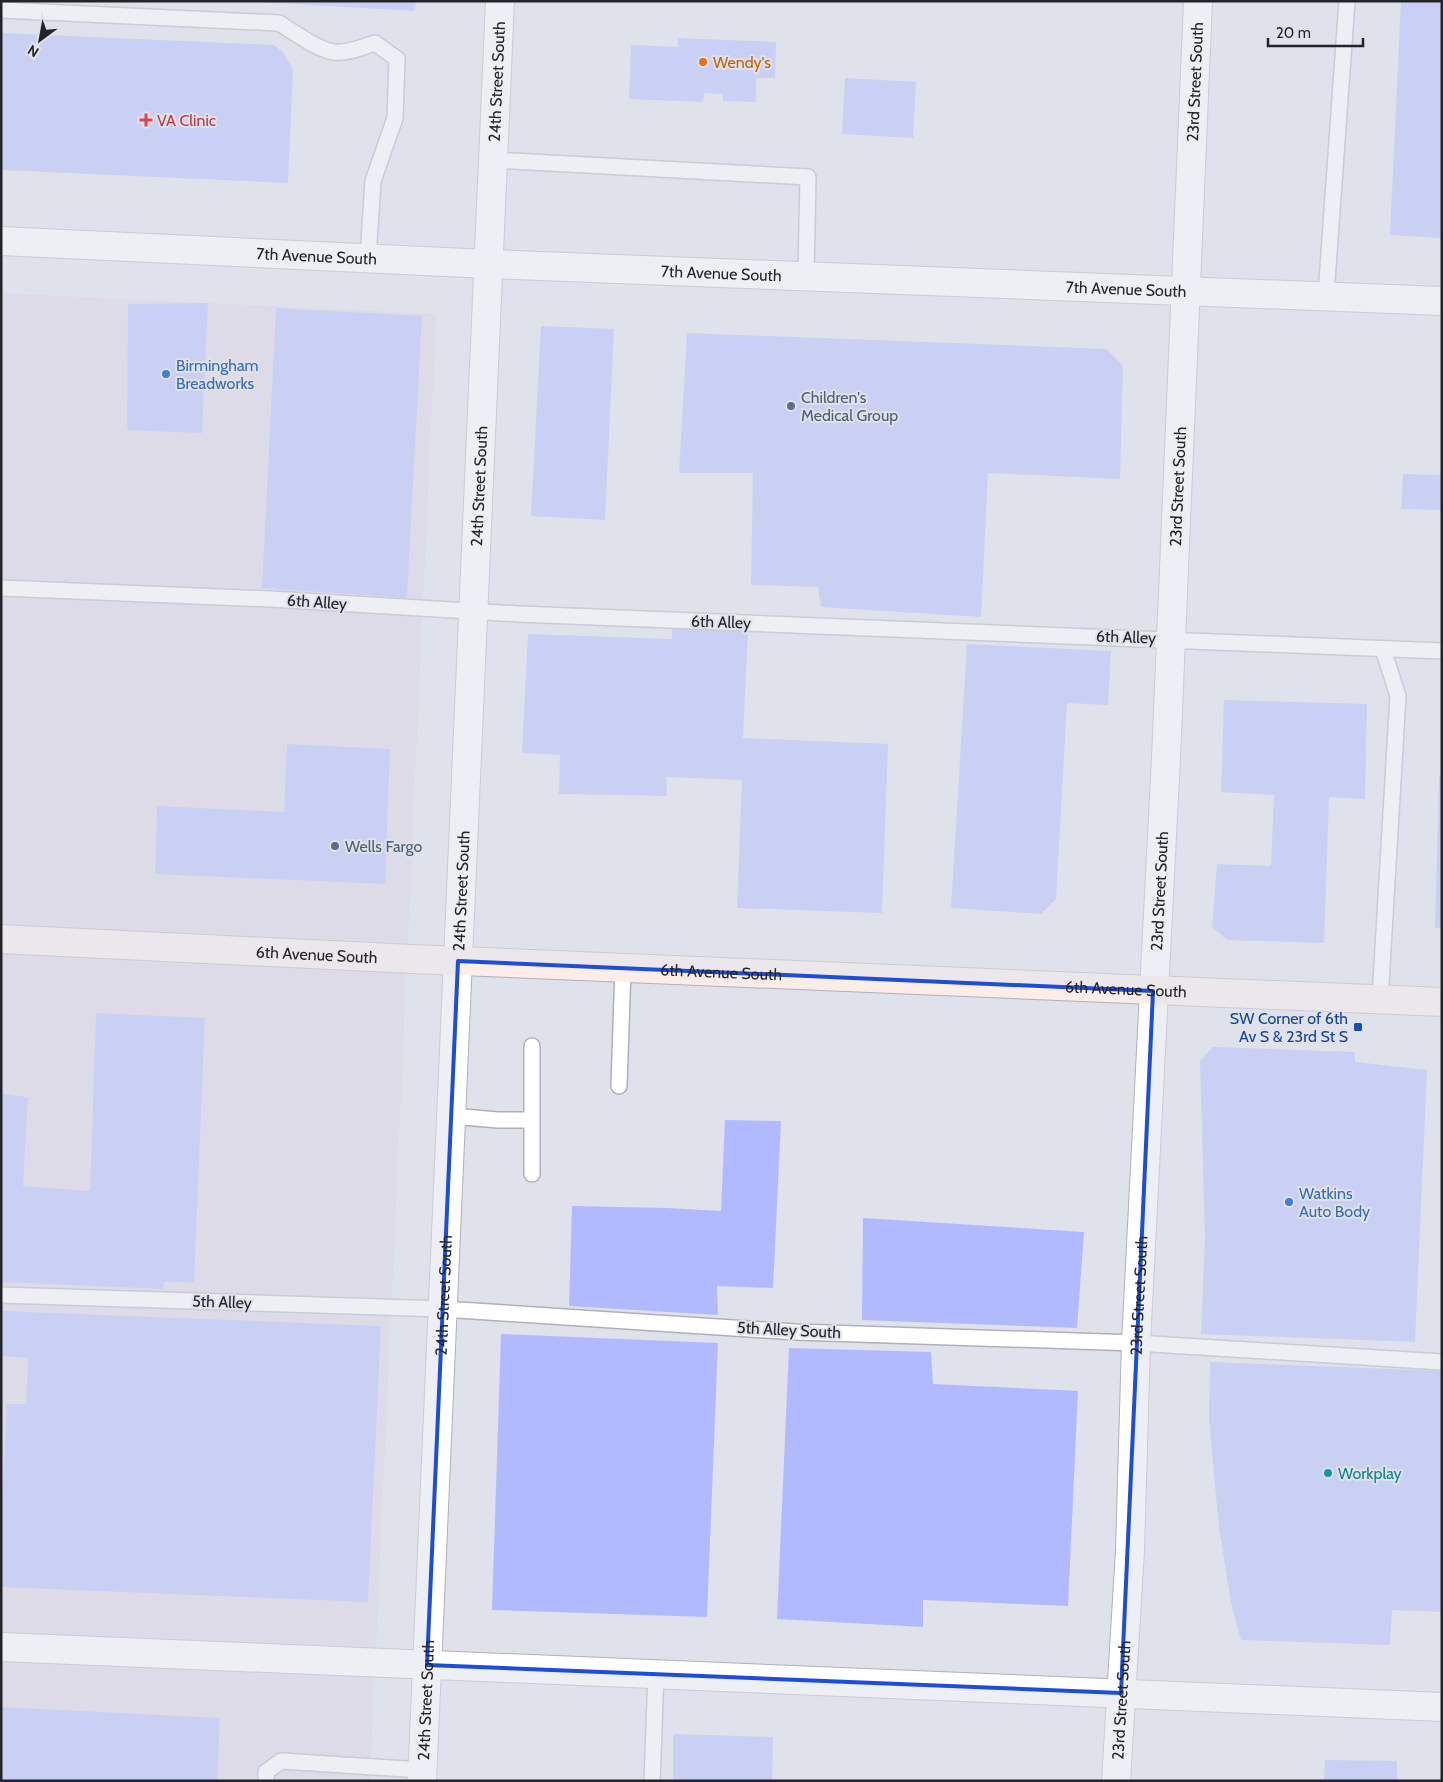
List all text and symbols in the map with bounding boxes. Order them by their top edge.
north arrow [15,15,65,65]
scale bar [1268,15,1363,47]
street label: 24th Street South [484,21,509,142]
street label: 23rd Street South [1183,22,1207,142]
text: 20 m [1276,24,1311,42]
text: N [24,41,42,61]
place label: Wendy's [713,53,771,72]
marker: Wendy's [697,56,709,68]
place label: VA Clinic [157,111,216,130]
marker: VA Clinic [139,113,153,127]
street label: 7th Avenue South [256,244,377,268]
street label: 7th Avenue South [661,261,782,285]
street label: 7th Avenue South [1065,277,1187,301]
place label: Birmingham Breadworks [176,356,259,393]
marker: Birmingham Breadworks [160,368,172,380]
place label: Children's Medical Group [801,388,898,425]
marker: Children's Medical Group [785,400,797,412]
street label: 24th Street South [467,425,491,547]
street label: 23rd Street South [1165,426,1189,547]
street label: 6th Alley [286,590,348,614]
street label: 6th Alley [691,611,751,633]
street label: 6th Alley [1096,626,1156,648]
street label: 24th Street South [449,830,473,952]
street label: 23rd Street South [1147,831,1172,951]
place label: Wells Fargo [345,837,423,856]
marker: Wells Fargo [329,840,341,852]
street label: 6th Avenue South [255,942,378,967]
street label: 6th Avenue South [660,960,783,984]
street label: 6th Avenue South [1065,977,1187,1001]
place label: SW Corner of 6th Av S & 23rd St S [1230,1009,1348,1046]
marker: SW Corner of 6th Av S & 23rd St S [1352,1021,1364,1033]
place label: Watkins Auto Body [1299,1184,1370,1221]
marker: Watkins Auto Body [1283,1196,1295,1208]
street label: 24th Street South [431,1235,455,1356]
street label: 23rd Street South [1126,1235,1151,1356]
street label: 5th Alley [192,1291,252,1313]
street label: 5th Alley South [737,1318,841,1342]
place label: Workplay [1338,1464,1402,1483]
marker: Workplay [1322,1467,1334,1479]
street label: 24th Street South [413,1639,438,1761]
street label: 23rd Street South [1108,1640,1134,1761]

